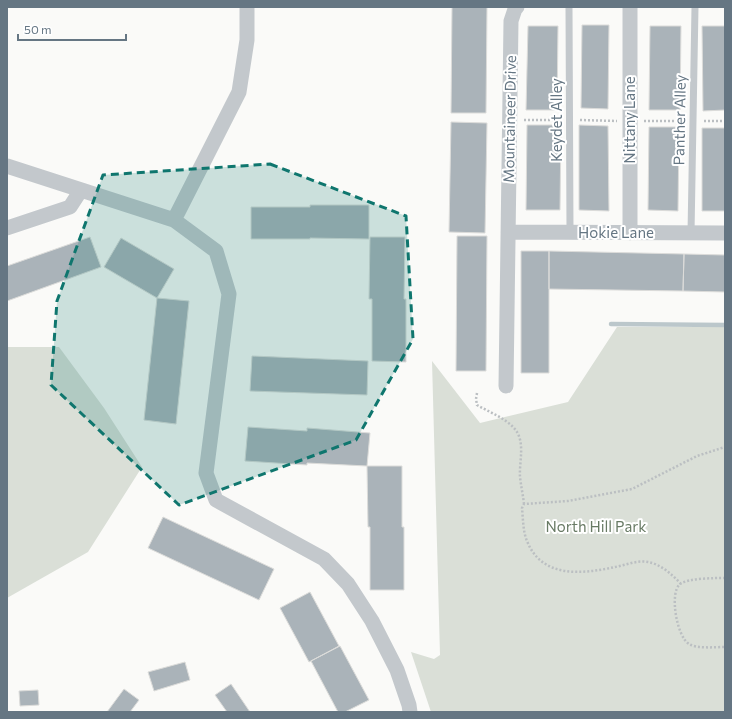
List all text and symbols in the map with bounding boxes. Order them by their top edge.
scale bar [18,16,126,42]
text: 50 m [24,22,52,36]
street label: Mountaineer Drive [499,55,519,183]
street label: Panther Alley [669,74,689,166]
street label: Nittany Lane [620,76,638,164]
street label: Keydet Alley [547,78,565,162]
street label: Hokie Lane [578,223,654,241]
park label: North Hill Park [546,517,646,535]

